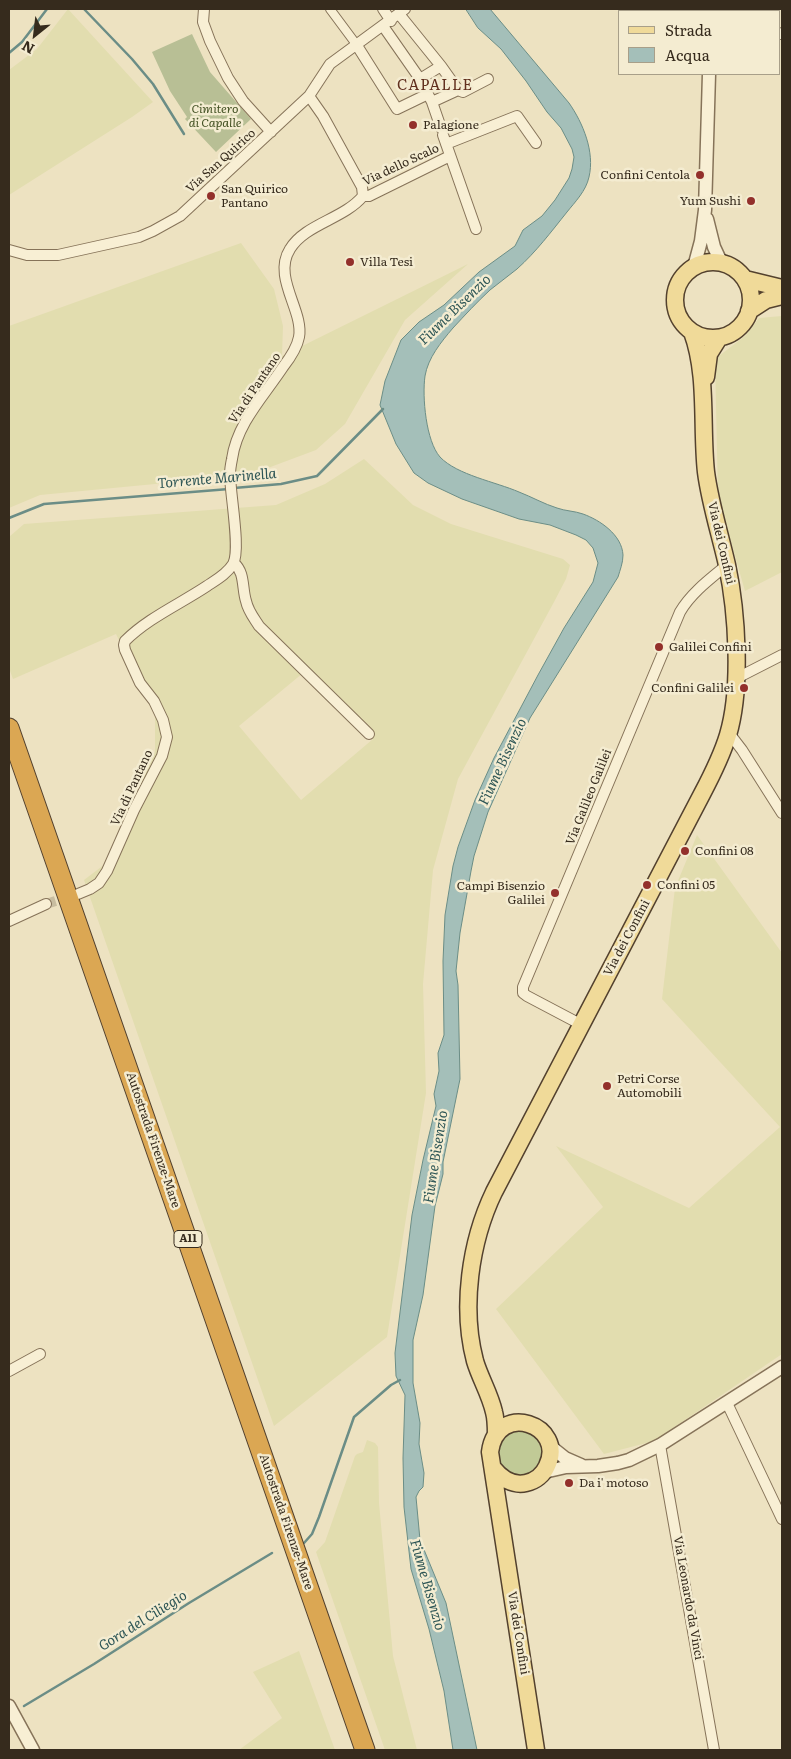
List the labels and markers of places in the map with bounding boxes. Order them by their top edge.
place label: Palagione [423,118,479,132]
marker: Palagione [407,119,419,131]
place label: Confini Centola [601,168,690,182]
marker: Confini Centola [694,169,706,181]
place label: San Quirico Pantano [221,182,288,210]
marker: San Quirico Pantano [205,190,217,202]
place label: Yum Sushi [680,194,741,208]
marker: Yum Sushi [745,195,757,207]
place label: Villa Tesi [360,255,413,269]
marker: Villa Tesi [344,256,356,268]
place label: Galilei Confini [669,640,752,654]
marker: Galilei Confini [653,641,665,653]
place label: Confini Galilei [651,681,734,695]
marker: Confini Galilei [738,682,750,694]
place label: Confini 08 [695,844,754,858]
marker: Confini 08 [679,845,691,857]
place label: Confini 05 [657,878,715,892]
place label: Campi Bisenzio Galilei [457,879,545,907]
marker: Confini 05 [641,879,653,891]
marker: Campi Bisenzio Galilei [549,887,561,899]
place label: Petri Corse Automobili [617,1072,682,1100]
marker: Petri Corse Automobili [601,1080,613,1092]
place label: Da i' motoso [579,1476,648,1490]
marker: Da i' motoso [563,1477,575,1489]

